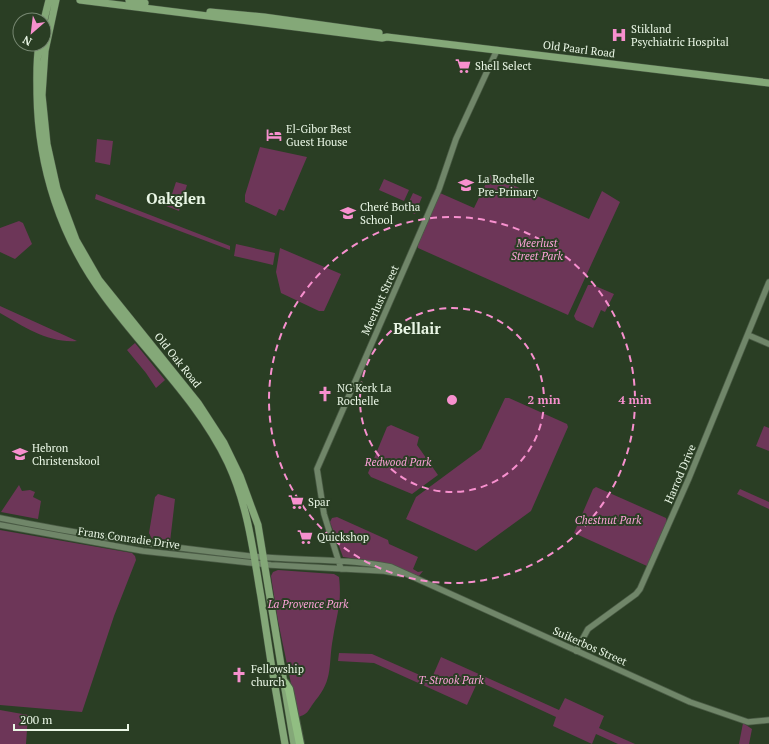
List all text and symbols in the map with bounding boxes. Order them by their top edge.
north arrow [12,12,52,52]
place label: Stikland Psychiatric Hospital [631,22,729,49]
hospital icon: Stikland Psychiatric Hospital [610,26,628,44]
text: N [20,32,34,49]
street label: Old Paarl Road [542,38,616,60]
supermarket icon: Shell Select [454,57,472,75]
place label: Shell Select [475,59,532,73]
place label: El-Gibor Best Guest House [286,122,351,149]
hotel icon: El-Gibor Best Guest House [265,126,283,144]
place label: La Rochelle Pre-Primary [478,172,539,199]
school or university icon: La Rochelle Pre-Primary [457,176,475,194]
district label: Oakglen [146,188,206,208]
place label: Cheré Botha School [360,200,421,227]
school or university icon: Cheré Botha School [339,204,357,222]
park label: Meerlust Street Park [511,236,564,263]
street label: Meerlust Street [358,263,402,337]
district label: Bellair [393,318,441,338]
street label: Old Oak Road [152,330,204,390]
place label: NG Kerk La Rochelle [337,381,392,408]
church icon: NG Kerk La Rochelle [316,385,334,403]
text: 2 min [528,392,561,407]
text: 4 min [619,392,652,407]
centre of rings [445,393,459,407]
place label: Hebron Christenskool [32,441,100,468]
street label: Harrod Drive [661,442,699,506]
school or university icon: Hebron Christenskool [11,445,29,463]
park label: Redwood Park [364,455,432,469]
supermarket icon: Spar [287,493,305,511]
place label: Spar [308,495,331,509]
park label: Chestnut Park [575,513,642,527]
street label: Frans Conradie Drive [77,524,181,552]
supermarket icon: Quickshop [296,528,314,546]
place label: Quickshop [317,530,369,544]
park label: La Provence Park [267,597,349,611]
street label: Suikerbos Street [551,623,629,669]
place label: Fellowship church [251,662,304,689]
church icon: Fellowship church [230,666,248,684]
park label: T-Strook Park [418,673,484,687]
scale bar [14,706,128,732]
text: 200 m [20,712,53,727]

